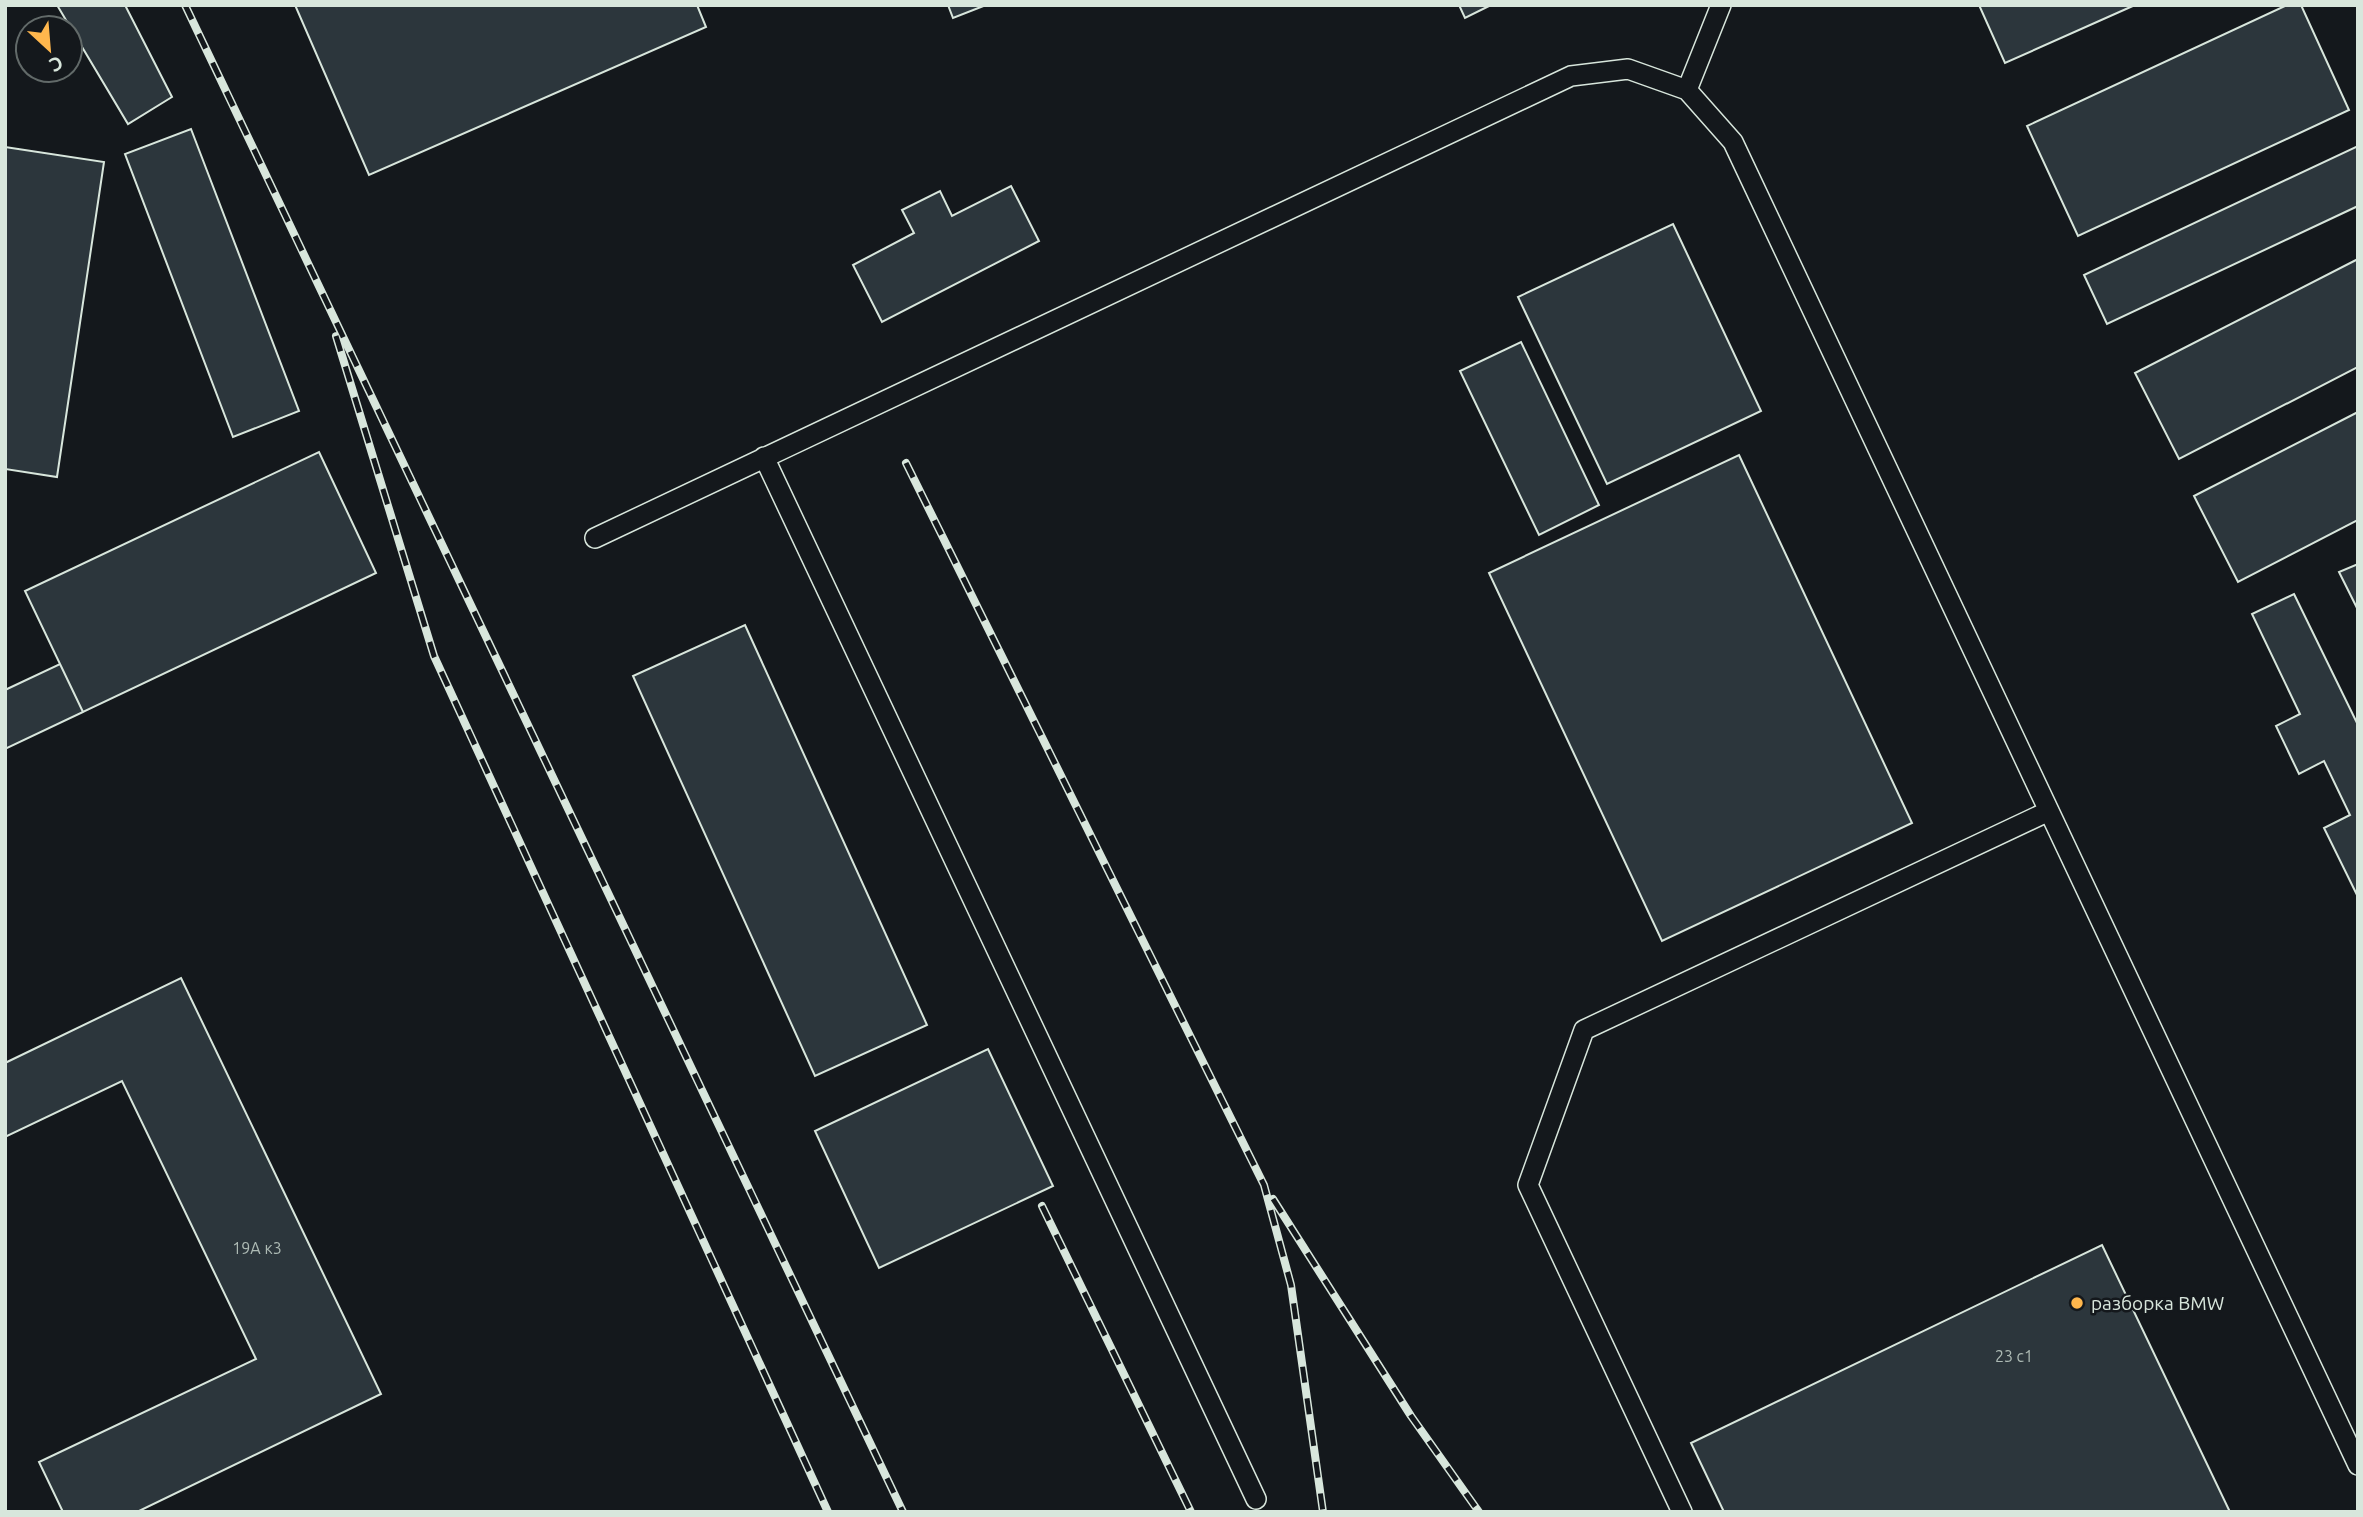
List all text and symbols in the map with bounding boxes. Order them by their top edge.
north arrow [14,14,84,84]
text: С [46,52,67,77]
house number: 19А к3 [232,1239,282,1257]
place label: разборка BMW [2091,1292,2224,1314]
marker: разборка BMW [2069,1295,2085,1311]
house number: 23 с1 [1995,1347,2033,1365]

